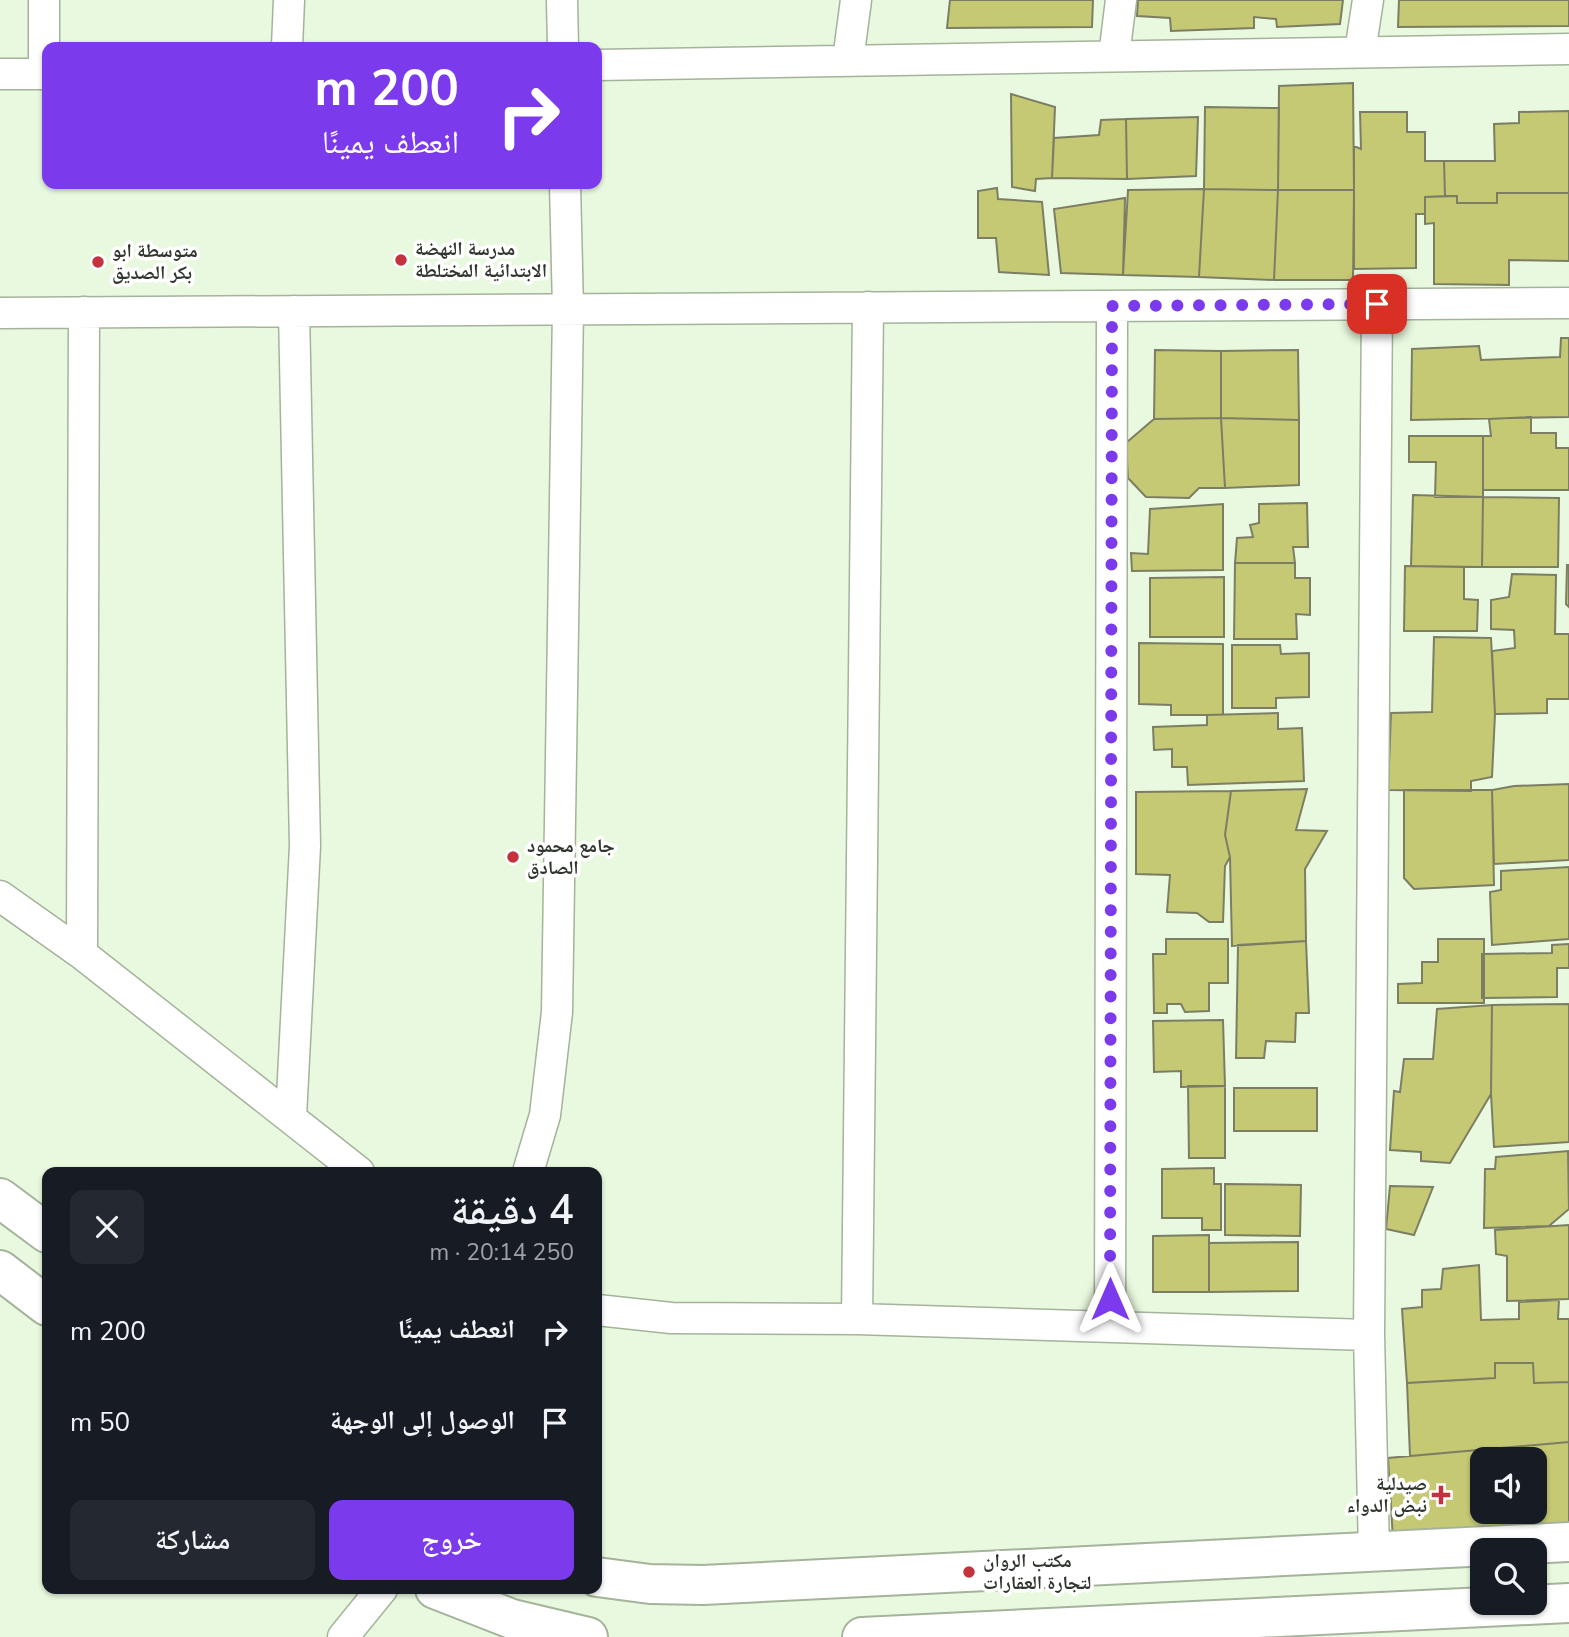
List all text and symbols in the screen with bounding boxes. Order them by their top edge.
text: 200 m [315,55,459,122]
icon: right [483,70,574,161]
text: انعطف يمينًا [322,121,459,164]
place label: مدرسة النهضة الابتدائية المختلطة [415,236,547,284]
place label: متوسطة ابو بكر الصديق [112,238,198,286]
marker: مدرسة النهضة الابتدائية المختلطة [393,252,409,268]
marker: متوسطة ابو بكر الصديق [90,254,106,270]
pin [1347,274,1407,334]
icon: arrive [1358,285,1396,323]
place label: جامع محمود الصادق [527,833,615,881]
marker: جامع محمود الصادق [505,849,521,865]
text: 4 دقيقة [450,1182,574,1239]
button: close [70,1190,144,1264]
text: 250 m · 20:14 [429,1237,574,1268]
position arrow [1073,1262,1147,1336]
text: انعطف يمينًا [398,1312,515,1347]
icon: right [536,1313,574,1351]
text: 200 m [70,1314,146,1349]
text: الوصول إلى الوجهة [330,1403,515,1438]
icon: arrive [536,1404,574,1442]
text: 50 m [70,1405,130,1440]
map controls [1470,1447,1547,1615]
button: sound [1470,1447,1547,1524]
place label: صيدلية نبض الدواء [1346,1471,1427,1519]
marker: صيدلية نبض الدواء [1433,1487,1449,1503]
button: مشاركة [70,1500,315,1580]
button: خروج [329,1500,574,1580]
button: search [1470,1538,1547,1615]
place label: مكتب الروان لتجارة العقارات [983,1548,1092,1596]
marker: مكتب الروان لتجارة العقارات [961,1564,977,1580]

